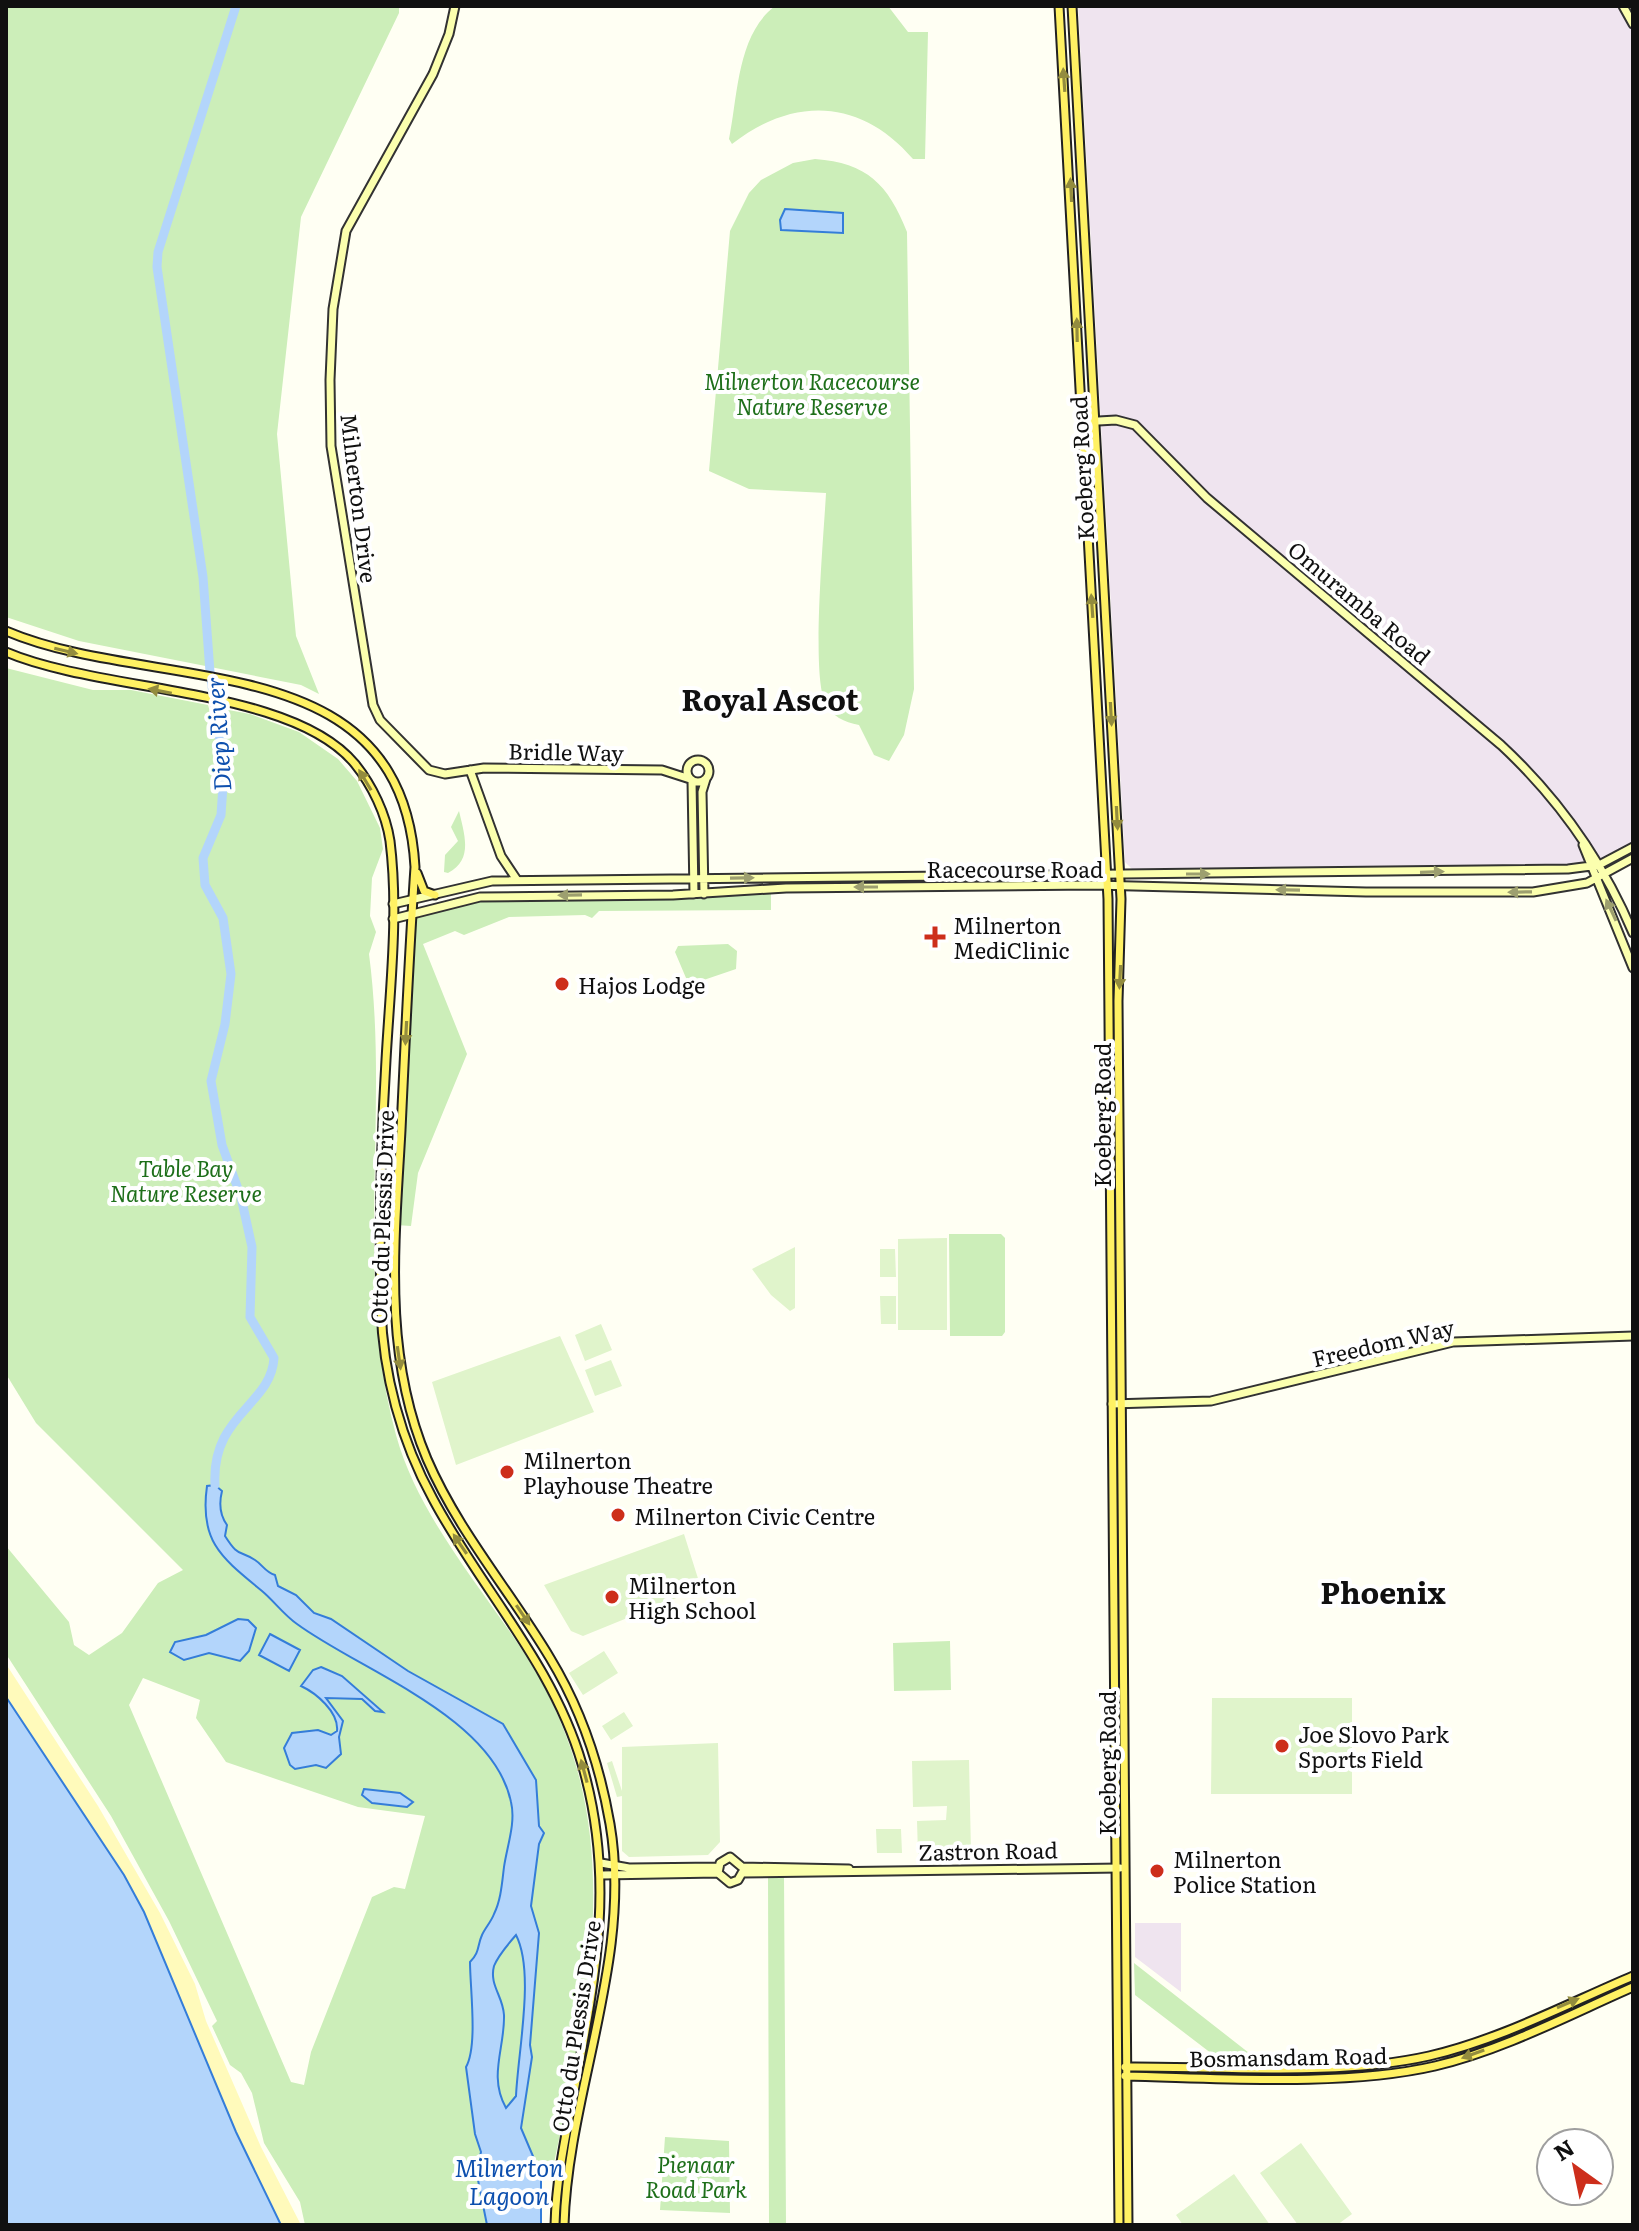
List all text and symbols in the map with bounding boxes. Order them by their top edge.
one-way arrow [1057,67,1070,92]
one-way arrow [1064,177,1077,202]
one-way arrow [1070,317,1083,342]
park label: Milnerton Racecourse Nature Reserve [704,364,920,422]
street label: Koeberg Road [1061,395,1101,541]
street label: Milnerton Drive [333,411,387,585]
street label: Omuramba Road [1282,532,1438,672]
one-way arrow [1086,593,1099,618]
one-way arrow [53,645,78,658]
water label: Diep River [196,676,238,792]
district label: Royal Ascot [681,676,860,720]
one-way arrow [147,684,172,697]
one-way arrow [1105,702,1118,727]
street label: Bridle Way [508,733,624,769]
one-way arrow [358,769,372,791]
one-way arrow [1111,806,1124,831]
street label: Racecourse Road [927,852,1103,885]
one-way arrow [1420,865,1445,878]
one-way arrow [1186,868,1211,880]
one-way arrow [730,872,755,885]
one-way arrow [853,881,878,893]
one-way arrow [1275,884,1300,897]
one-way arrow [1507,886,1532,898]
one-way arrow [557,889,582,901]
one-way arrow [1604,898,1618,922]
place label: Milnerton MediClinic [953,908,1070,966]
marker: Milnerton MediClinic [924,926,946,948]
one-way arrow [1113,965,1126,990]
place label: Hajos Lodge [578,968,705,1001]
marker: Hajos Lodge [553,975,571,993]
one-way arrow [399,1021,412,1046]
street label: Koeberg Road [1085,1043,1118,1187]
street label: Otto du Plessis Drive [361,1109,401,1325]
park label: Table Bay Nature Reserve [110,1151,262,1209]
street label: Freedom Way [1309,1310,1458,1374]
one-way arrow [393,1346,406,1371]
place label: Milnerton Playhouse Theatre [523,1443,713,1501]
marker: Milnerton Playhouse Theatre [498,1463,516,1481]
place label: Milnerton Civic Centre [634,1499,875,1532]
marker: Milnerton Civic Centre [609,1506,627,1524]
one-way arrow [453,1534,468,1555]
place label: Milnerton High School [628,1568,756,1626]
district label: Phoenix [1320,1569,1446,1613]
marker: Milnerton High School [603,1588,621,1606]
one-way arrow [515,1604,529,1626]
street label: Koeberg Road [1090,1691,1123,1835]
place label: Joe Slovo Park Sports Field [1298,1717,1450,1775]
marker: Joe Slovo Park Sports Field [1273,1737,1291,1755]
one-way arrow [577,1759,590,1783]
street label: Zastron Road [918,1832,1058,1868]
place label: Milnerton Police Station [1173,1842,1316,1900]
marker: Milnerton Police Station [1148,1862,1166,1880]
street label: Otto du Plessis Drive [542,1918,608,2134]
one-way arrow [1556,1997,1580,2010]
street label: Bosmansdam Road [1188,2038,1388,2074]
one-way arrow [1461,2048,1485,2061]
north arrow [1535,2127,1615,2207]
text: N [1547,2130,1580,2168]
park label: Pienaar Road Park [645,2147,747,2205]
water label: Milnerton Lagoon [454,2149,564,2212]

